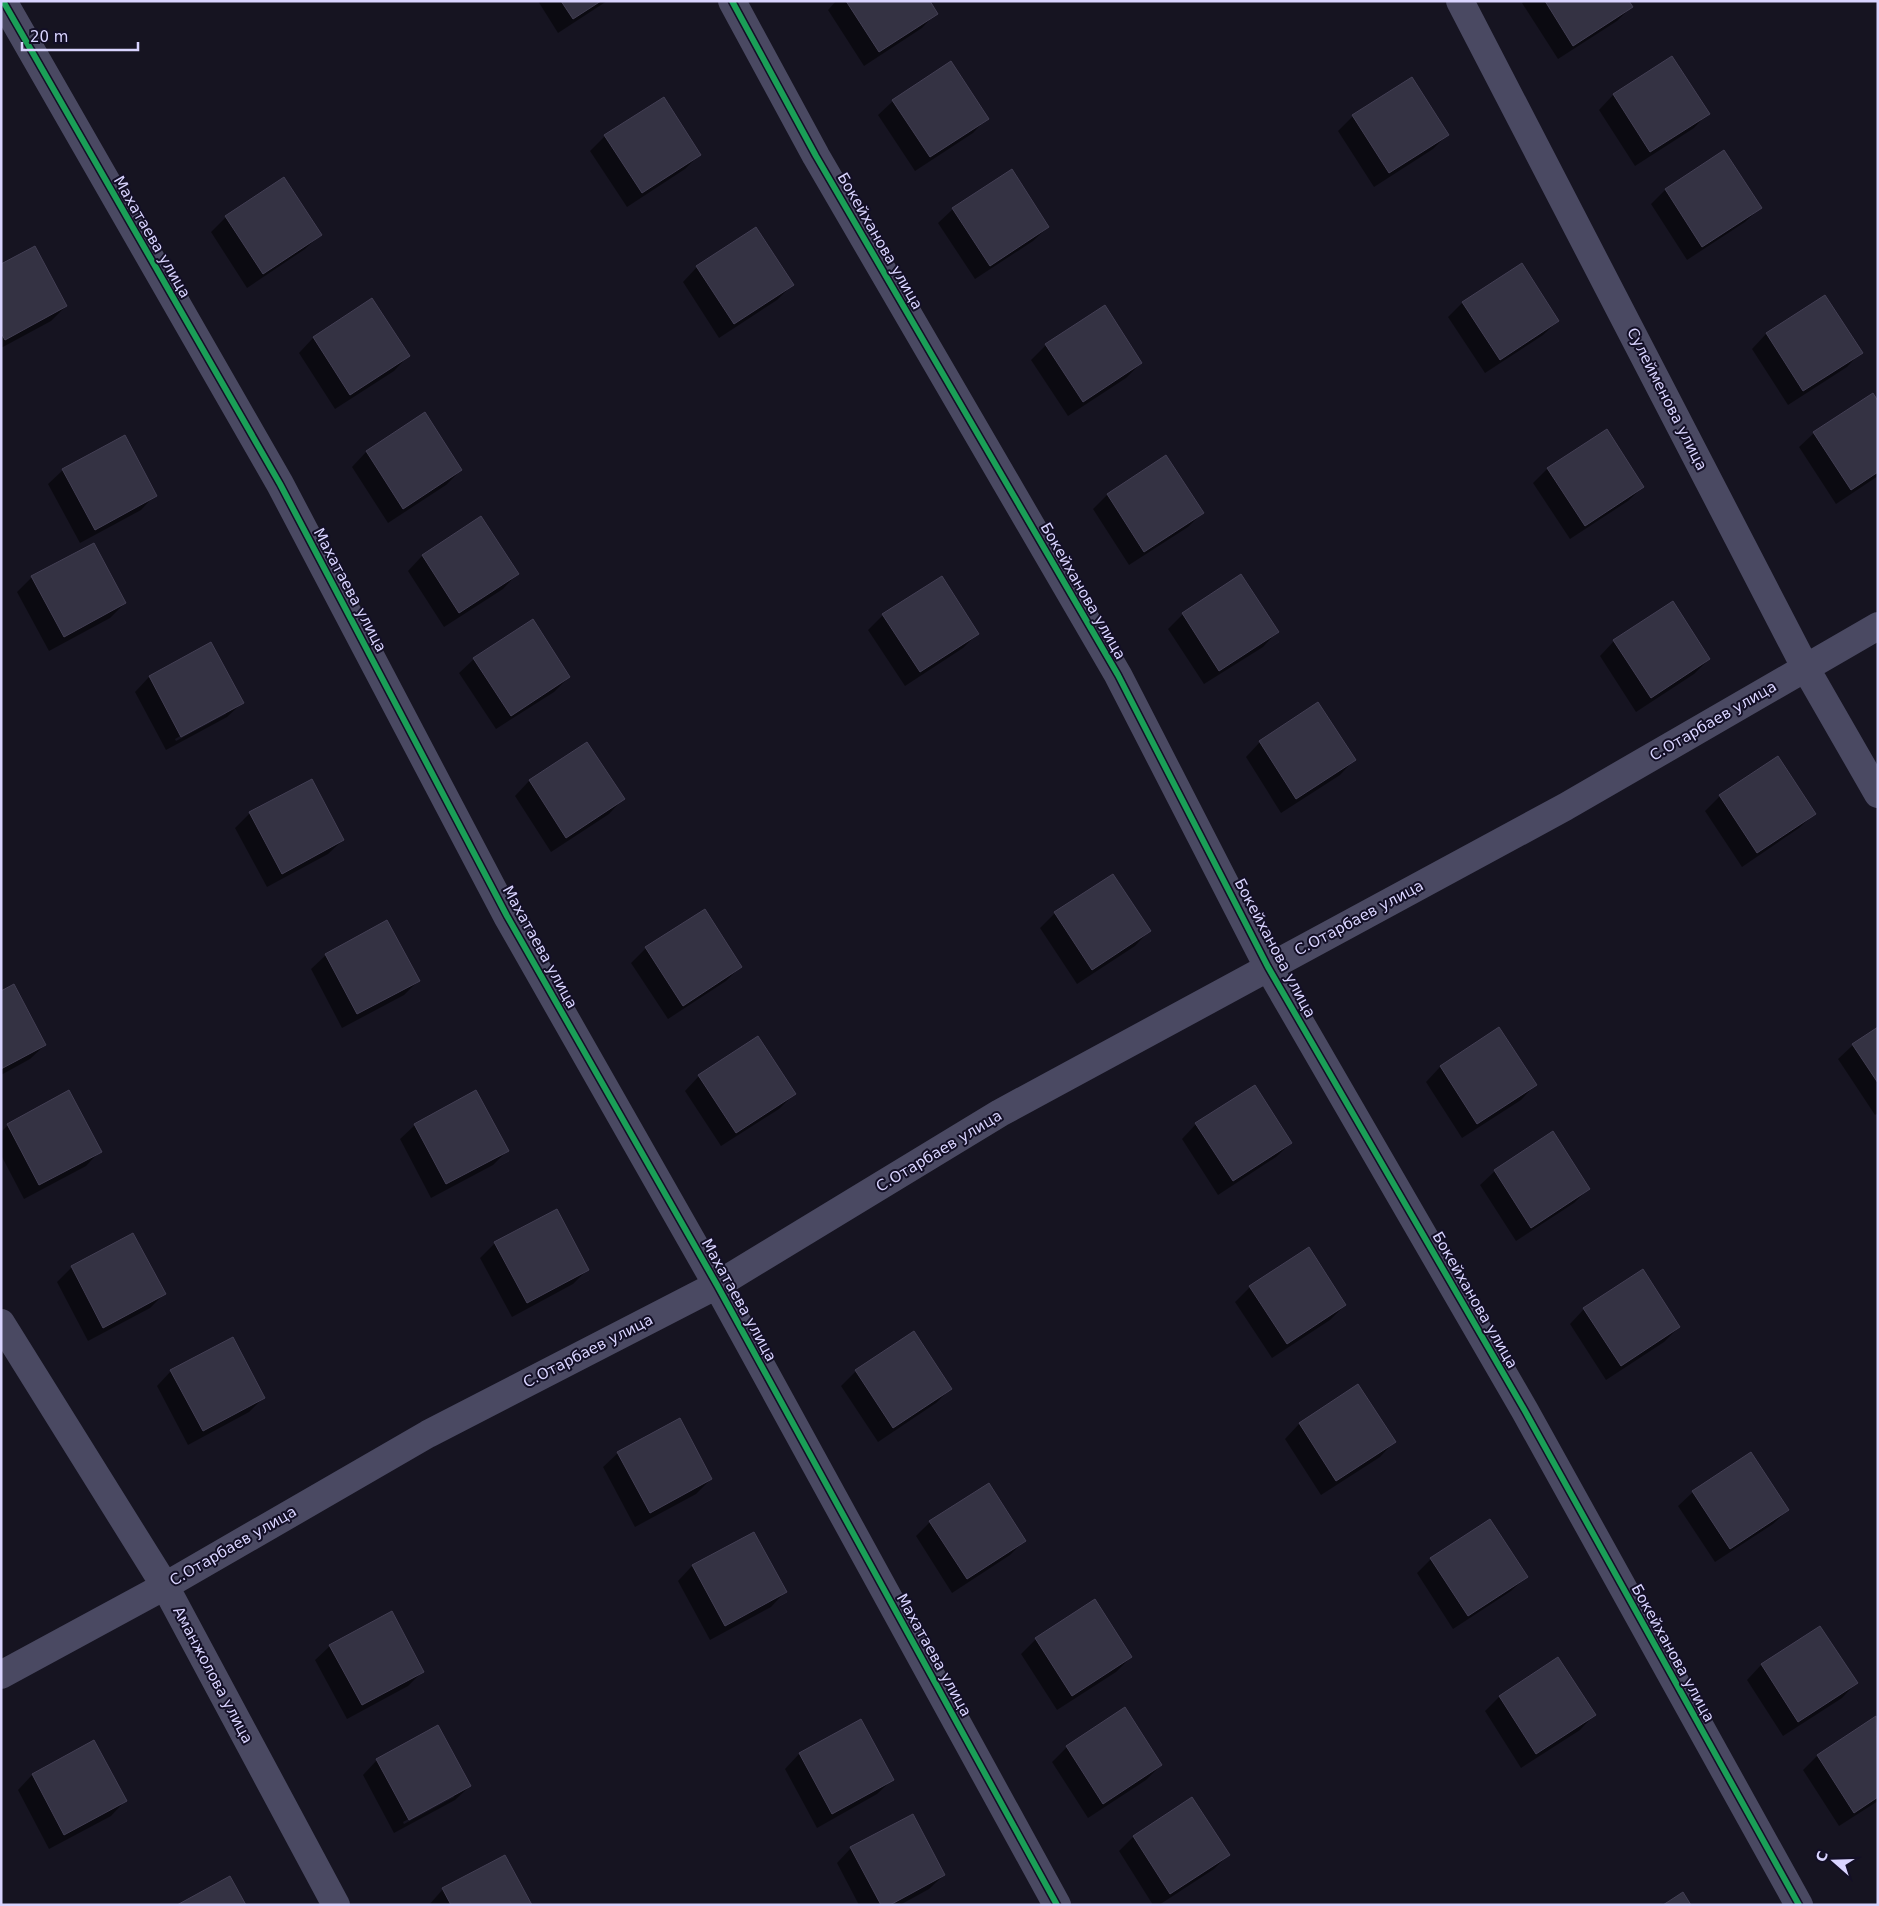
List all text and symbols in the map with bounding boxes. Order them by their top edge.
scale bar [22,20,139,52]
text: 20 m [30,28,68,46]
street label: Бокейханова улица [833,169,927,313]
street label: Махатаева улица [110,173,194,301]
street label: Сулейменова улица [1623,325,1711,473]
street label: Бокейханова улица [1036,519,1130,663]
street label: Махатаева улица [310,525,390,655]
street label: С.Отарбаев улица [1646,677,1780,765]
street label: Бокейханова улица [1231,875,1319,1021]
street label: С.Отарбаев улица [1291,876,1427,960]
street label: Махатаева улица [499,882,581,1012]
street label: С.Отарбаев улица [873,1106,1005,1196]
street label: Бокейханова улица [1428,1228,1522,1372]
street label: Махатаева улица [698,1235,780,1365]
street label: С.Отарбаев улица [520,1310,656,1392]
street label: С.Отарбаев улица [166,1502,300,1590]
street label: Бокейханова улица [1628,1581,1718,1725]
street label: Махатаева улица [893,1590,975,1720]
street label: Аманжолова улица [169,1603,257,1747]
north arrow [1809,1836,1859,1886]
text: С [1813,1849,1831,1864]

